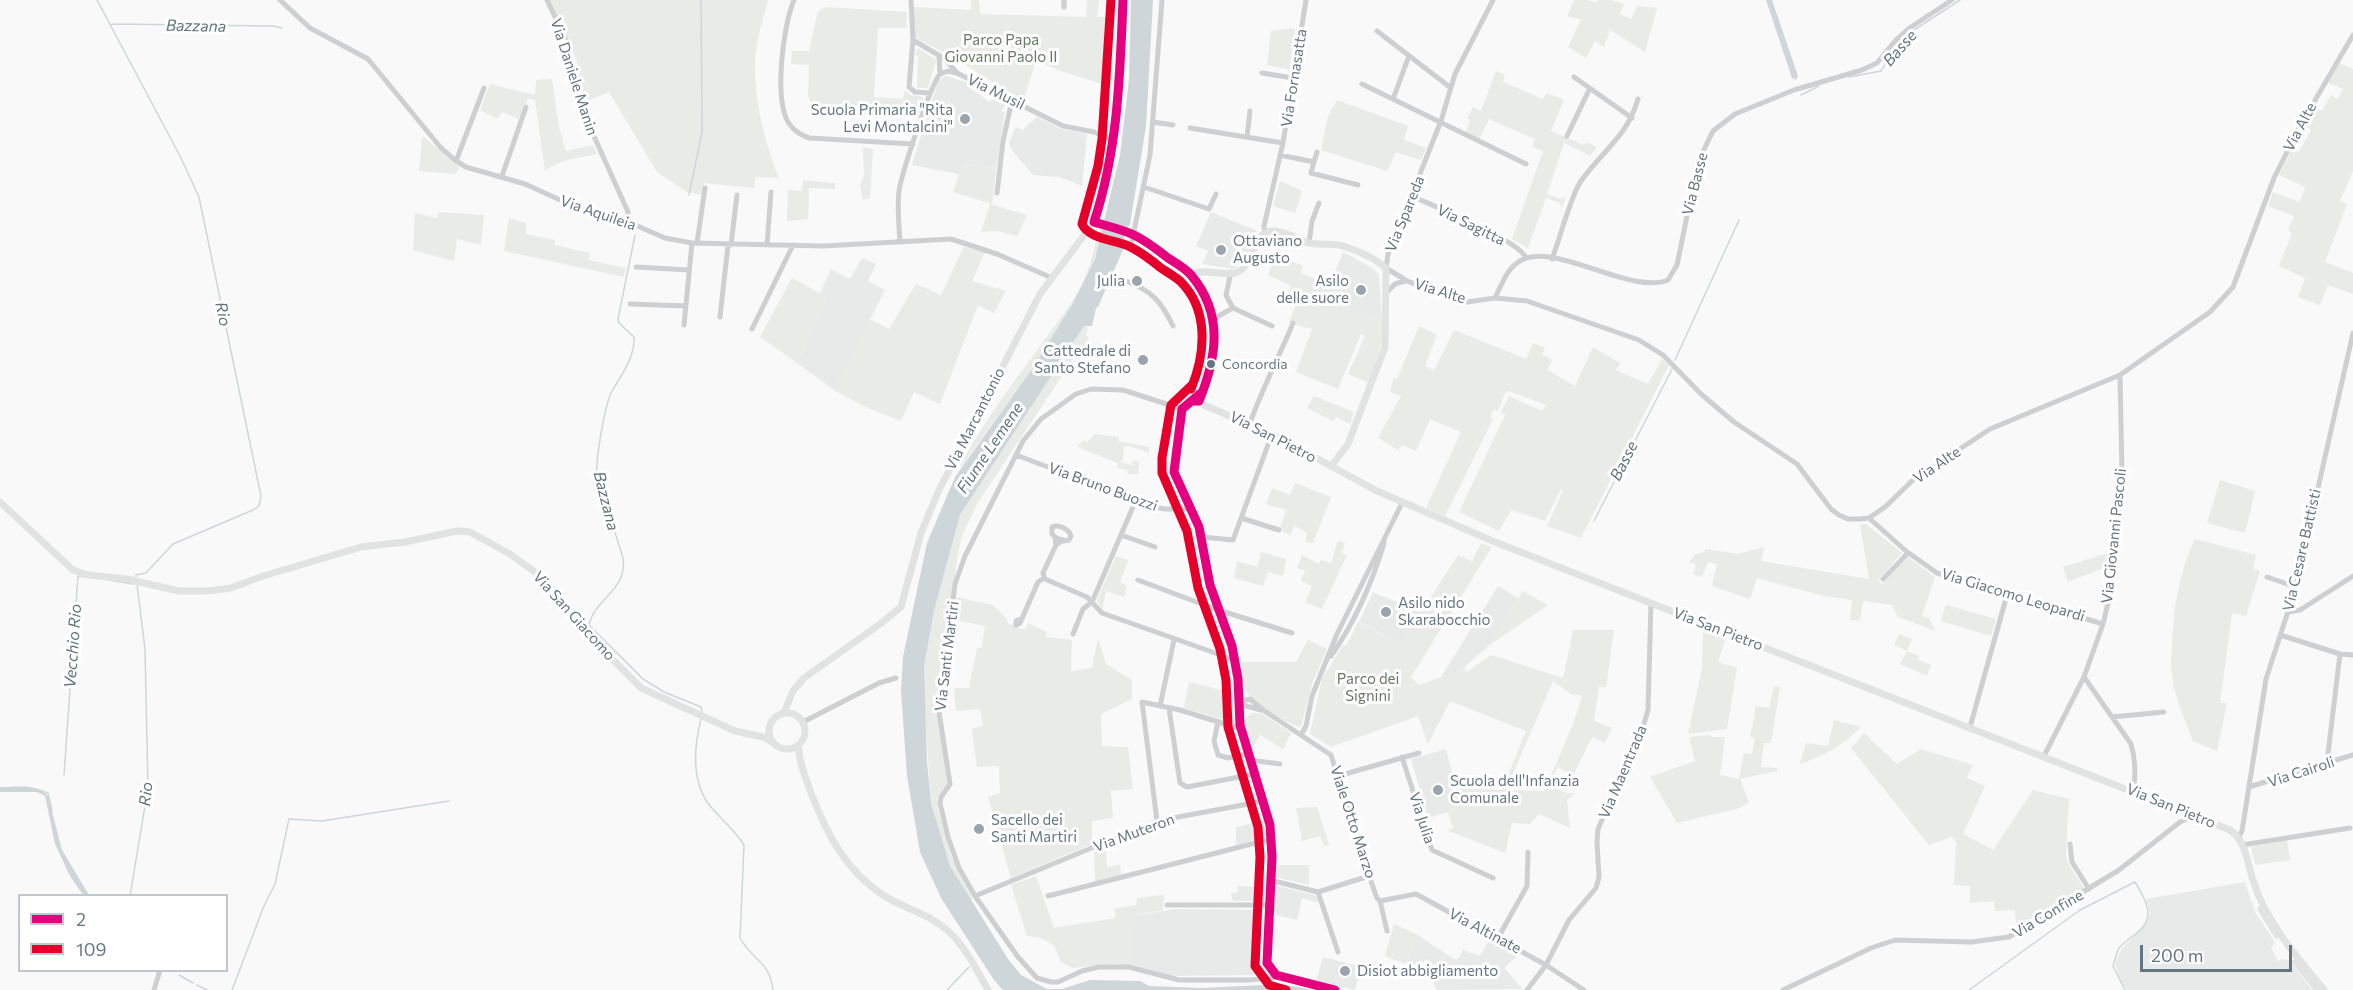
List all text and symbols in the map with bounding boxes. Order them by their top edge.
water label: Bazzana [166,16,226,36]
street label: Via Daniele Manin [547,16,601,138]
water label: Basse [1879,26,1921,70]
street label: Via Fornasatta [1277,28,1311,128]
park label: Parco Papa Giovanni Paolo II [944,31,1058,66]
street label: Via Musil [964,70,1028,114]
street label: Via Alte [2280,99,2320,155]
place label: Scuola Primaria "Rita Levi Montalcini" [811,101,953,136]
marker: Scuola Primaria "Rita Levi Montalcini" [958,112,972,126]
street label: Via Basse [1679,151,1711,217]
street label: Via Spareda [1382,173,1428,255]
street label: Via Aquileia [558,192,638,234]
street label: Via Sagitta [1434,201,1508,249]
place label: Ottaviano Augusto [1233,232,1302,267]
marker: Ottaviano Augusto [1214,243,1228,257]
place label: Julia [1097,272,1125,290]
place label: Asilo delle suore [1276,272,1349,307]
marker: Julia [1130,274,1144,288]
street label: Via Alte [1412,275,1468,307]
marker: Asilo delle suore [1354,283,1368,297]
water label: Rio [211,300,235,328]
place label: Cattedrale di Santo Stefano [1034,342,1131,377]
marker: Cattedrale di Santo Stefano [1136,353,1150,367]
place label: Concordia [1222,356,1288,372]
marker: Concordia [1205,358,1217,370]
street label: Via Marcantonio [941,365,1009,473]
water label: Fiume Lemene [953,399,1027,497]
street label: Via San Pietro [1227,407,1319,467]
water label: Basse [1606,438,1642,484]
street label: Via Alte [1910,443,1964,487]
street label: Via Bruno Buozzi [1046,459,1160,515]
street label: Via Giovanni Pascoli [2098,468,2130,604]
water label: Bazzana [589,469,623,533]
street label: Via Cesare Battisti [2279,487,2325,613]
street label: Via Giacomo Leopardi [1939,565,2087,625]
street label: Via San Giacomo [529,568,619,664]
place label: Asilo nido Skarabocchio [1398,594,1491,629]
street label: Via Santi Martiri [931,600,963,712]
water label: Vecchio Rio [60,603,86,689]
street label: Via San Pietro [1670,604,1766,654]
marker: Asilo nido Skarabocchio [1379,605,1393,619]
park label: Parco dei Signini [1337,670,1399,705]
street label: Via Maentrada [1595,723,1651,821]
street label: Via Cairoli [2265,753,2337,791]
street label: Viale Otto Marzo [1326,763,1380,881]
place label: Scuola dell'Infanzia Comunale [1450,772,1579,807]
street label: Via San Pietro [2124,780,2218,832]
water label: Rio [135,781,157,807]
marker: Scuola dell'Infanzia Comunale [1431,783,1445,797]
street label: Via Julia [1405,790,1439,846]
street label: Via Muteron [1091,810,1177,856]
place label: Sacello dei Santi Martiri [991,811,1077,846]
marker: Sacello dei Santi Martiri [972,822,986,836]
street label: Via Confine [2010,886,2086,942]
legend [18,894,228,972]
street label: Via Altinate [1446,904,1524,958]
text: 2 [76,908,86,930]
scale bar [2143,933,2294,971]
text: 109 [76,938,106,960]
text: 200 m [2151,944,2204,966]
place label: Disiot abbigliamento [1357,962,1498,980]
marker: Disiot abbigliamento [1338,964,1352,978]

